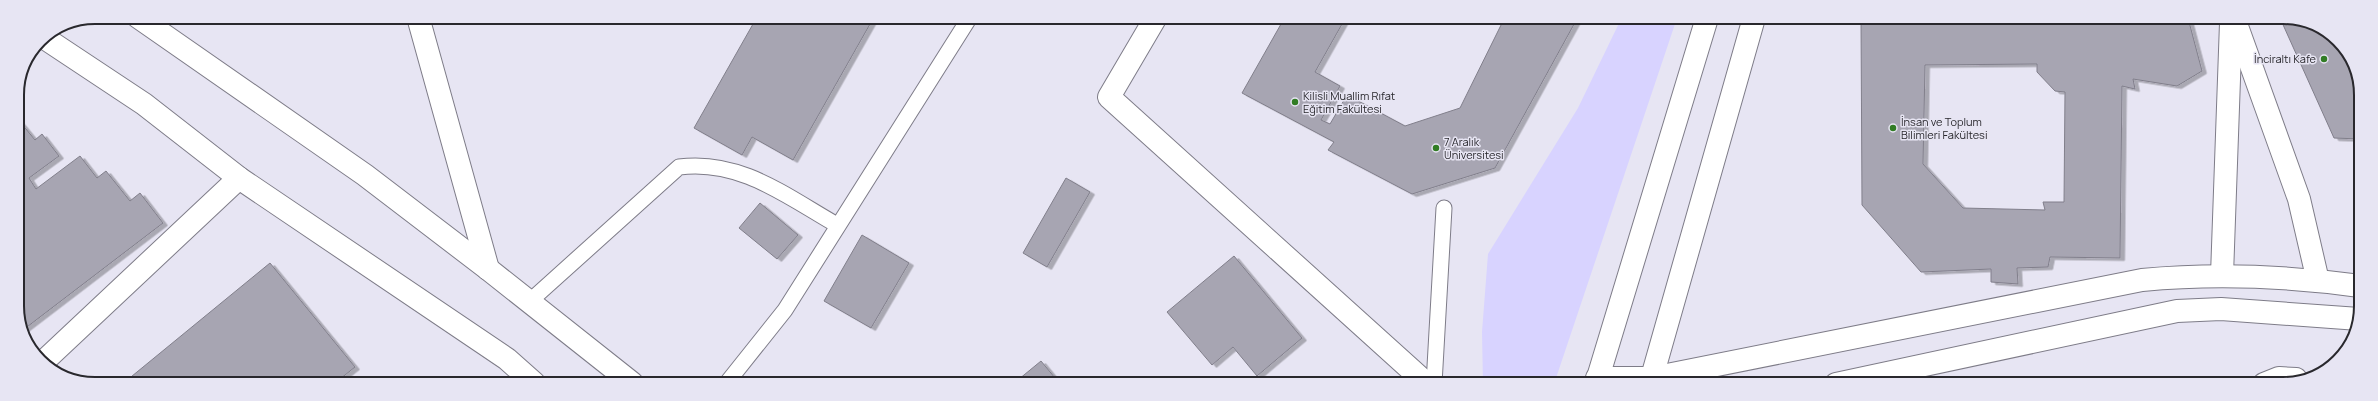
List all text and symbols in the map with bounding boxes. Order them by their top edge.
place label: İnciraltı Kafe [2254,51,2317,66]
marker: İnciraltı Kafe [2319,54,2329,64]
place label: Kilisli Muallim Rıfat Eğitim Fakültesi [1303,88,1395,116]
marker: Kilisli Muallim Rıfat Eğitim Fakültesi [1290,97,1300,107]
place label: İnsan ve Toplum Bilimleri Fakültesi [1901,114,1987,142]
marker: İnsan ve Toplum Bilimleri Fakültesi [1888,123,1898,133]
place label: 7 Aralık Üniversitesi [1444,134,1504,162]
marker: 7 Aralık Üniversitesi [1431,143,1441,153]

